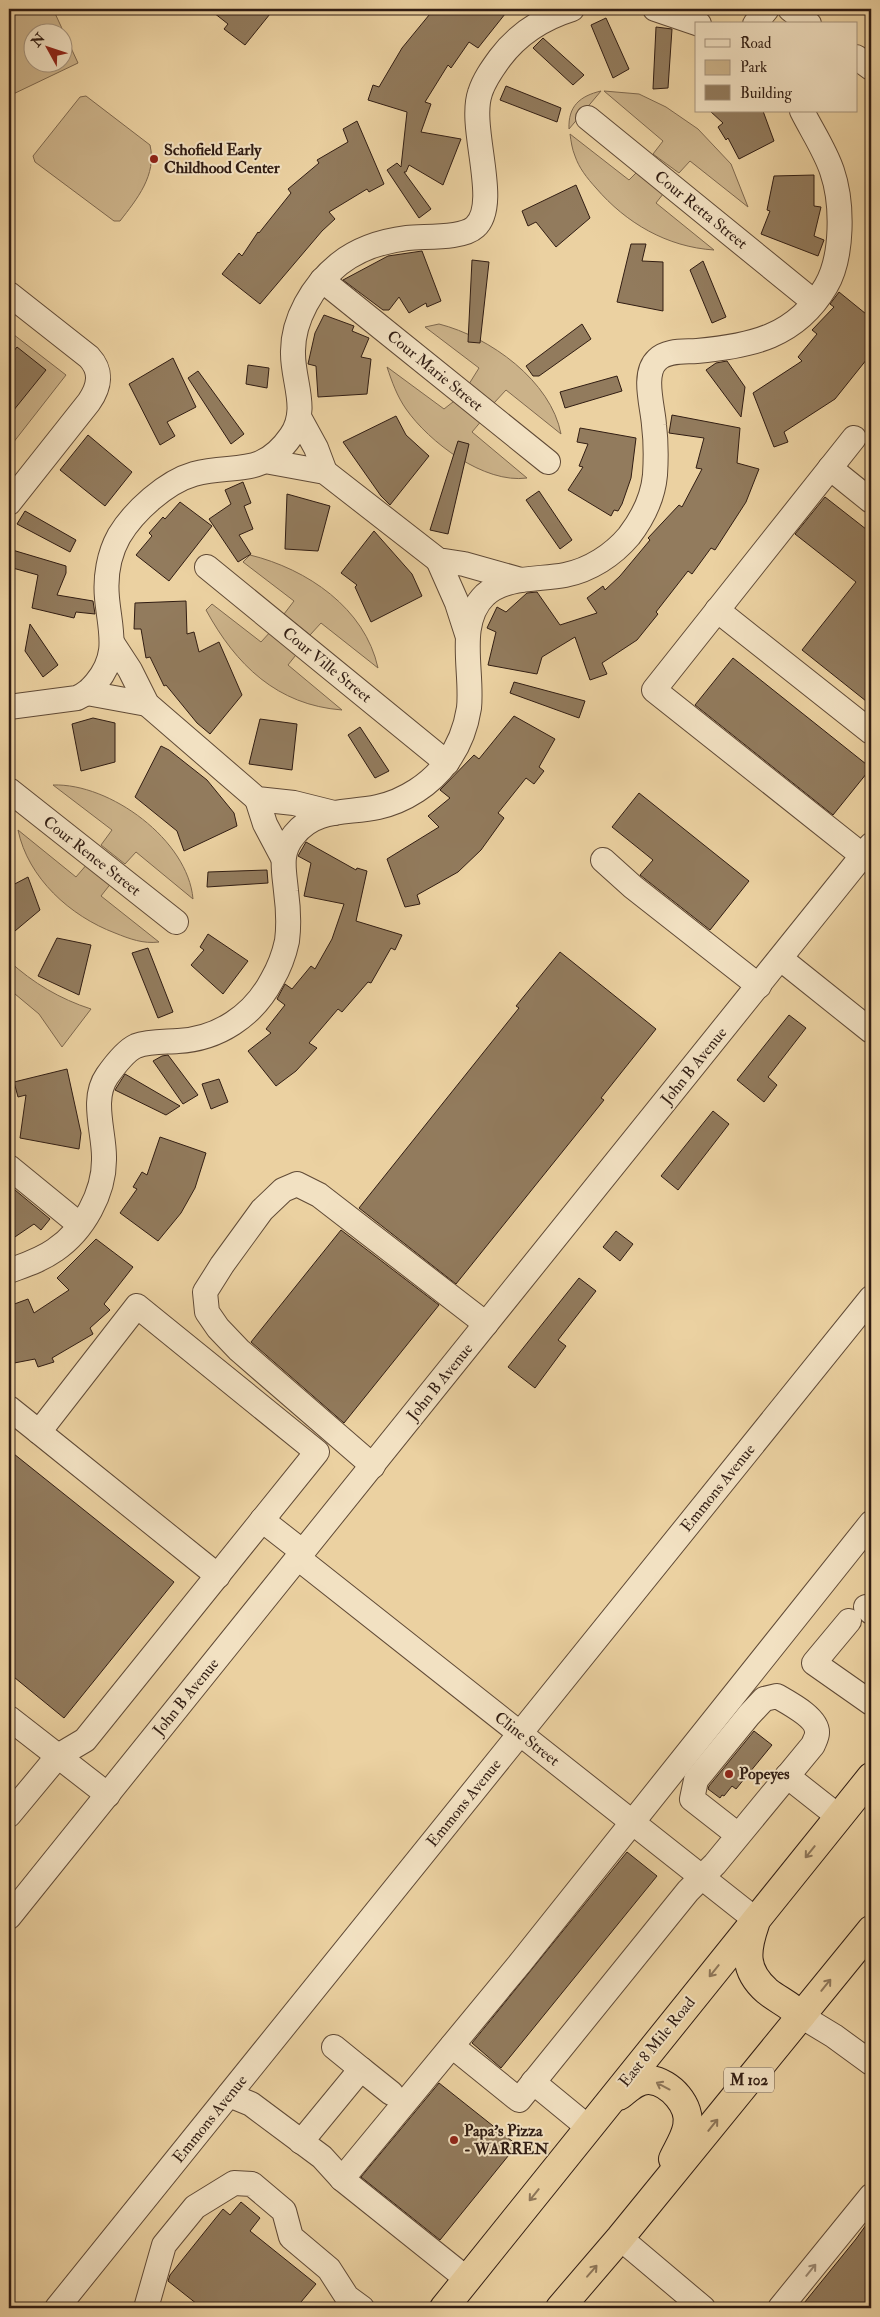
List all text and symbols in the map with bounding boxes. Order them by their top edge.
north arrow [22,22,72,72]
legend [695,22,858,112]
text: N [27,29,49,51]
text: Road [740,34,772,53]
text: Park [740,58,767,77]
text: Building [740,84,792,103]
place label: Schofield Early Childhood Center [164,140,281,178]
marker: Schofield Early Childhood Center [148,153,160,165]
street label: Cour Retta Street [650,166,752,254]
street label: Cour Marie Street [383,326,487,416]
street label: Cour Ville Street [278,623,376,707]
street label: Cour Renee Street [39,812,145,900]
street label: John B Avenue [656,1023,732,1110]
street label: John B Avenue [402,1339,478,1426]
street label: Emmons Avenue [676,1440,760,1536]
street label: John B Avenue [148,1654,224,1741]
street label: Cline Street [491,1707,563,1771]
street label: Emmons Avenue [422,1755,506,1851]
place label: Popeyes [739,1764,790,1785]
marker: Popeyes [723,1768,735,1780]
one-way arrow [805,1846,816,1859]
one-way arrow [709,1965,720,1978]
one-way arrow [821,1979,832,1992]
street label: East 8 Mile Road [615,1993,700,2091]
road number: M 102 [724,2068,774,2092]
street label: Emmons Avenue [168,2071,252,2167]
one-way arrow [656,2081,671,2091]
one-way arrow [707,2118,718,2131]
place label: Papa's Pizza - WARREN [464,2121,549,2159]
marker: Papa's Pizza - WARREN [448,2134,460,2146]
one-way arrow [529,2188,540,2201]
one-way arrow [806,2264,817,2277]
one-way arrow [586,2265,598,2278]

